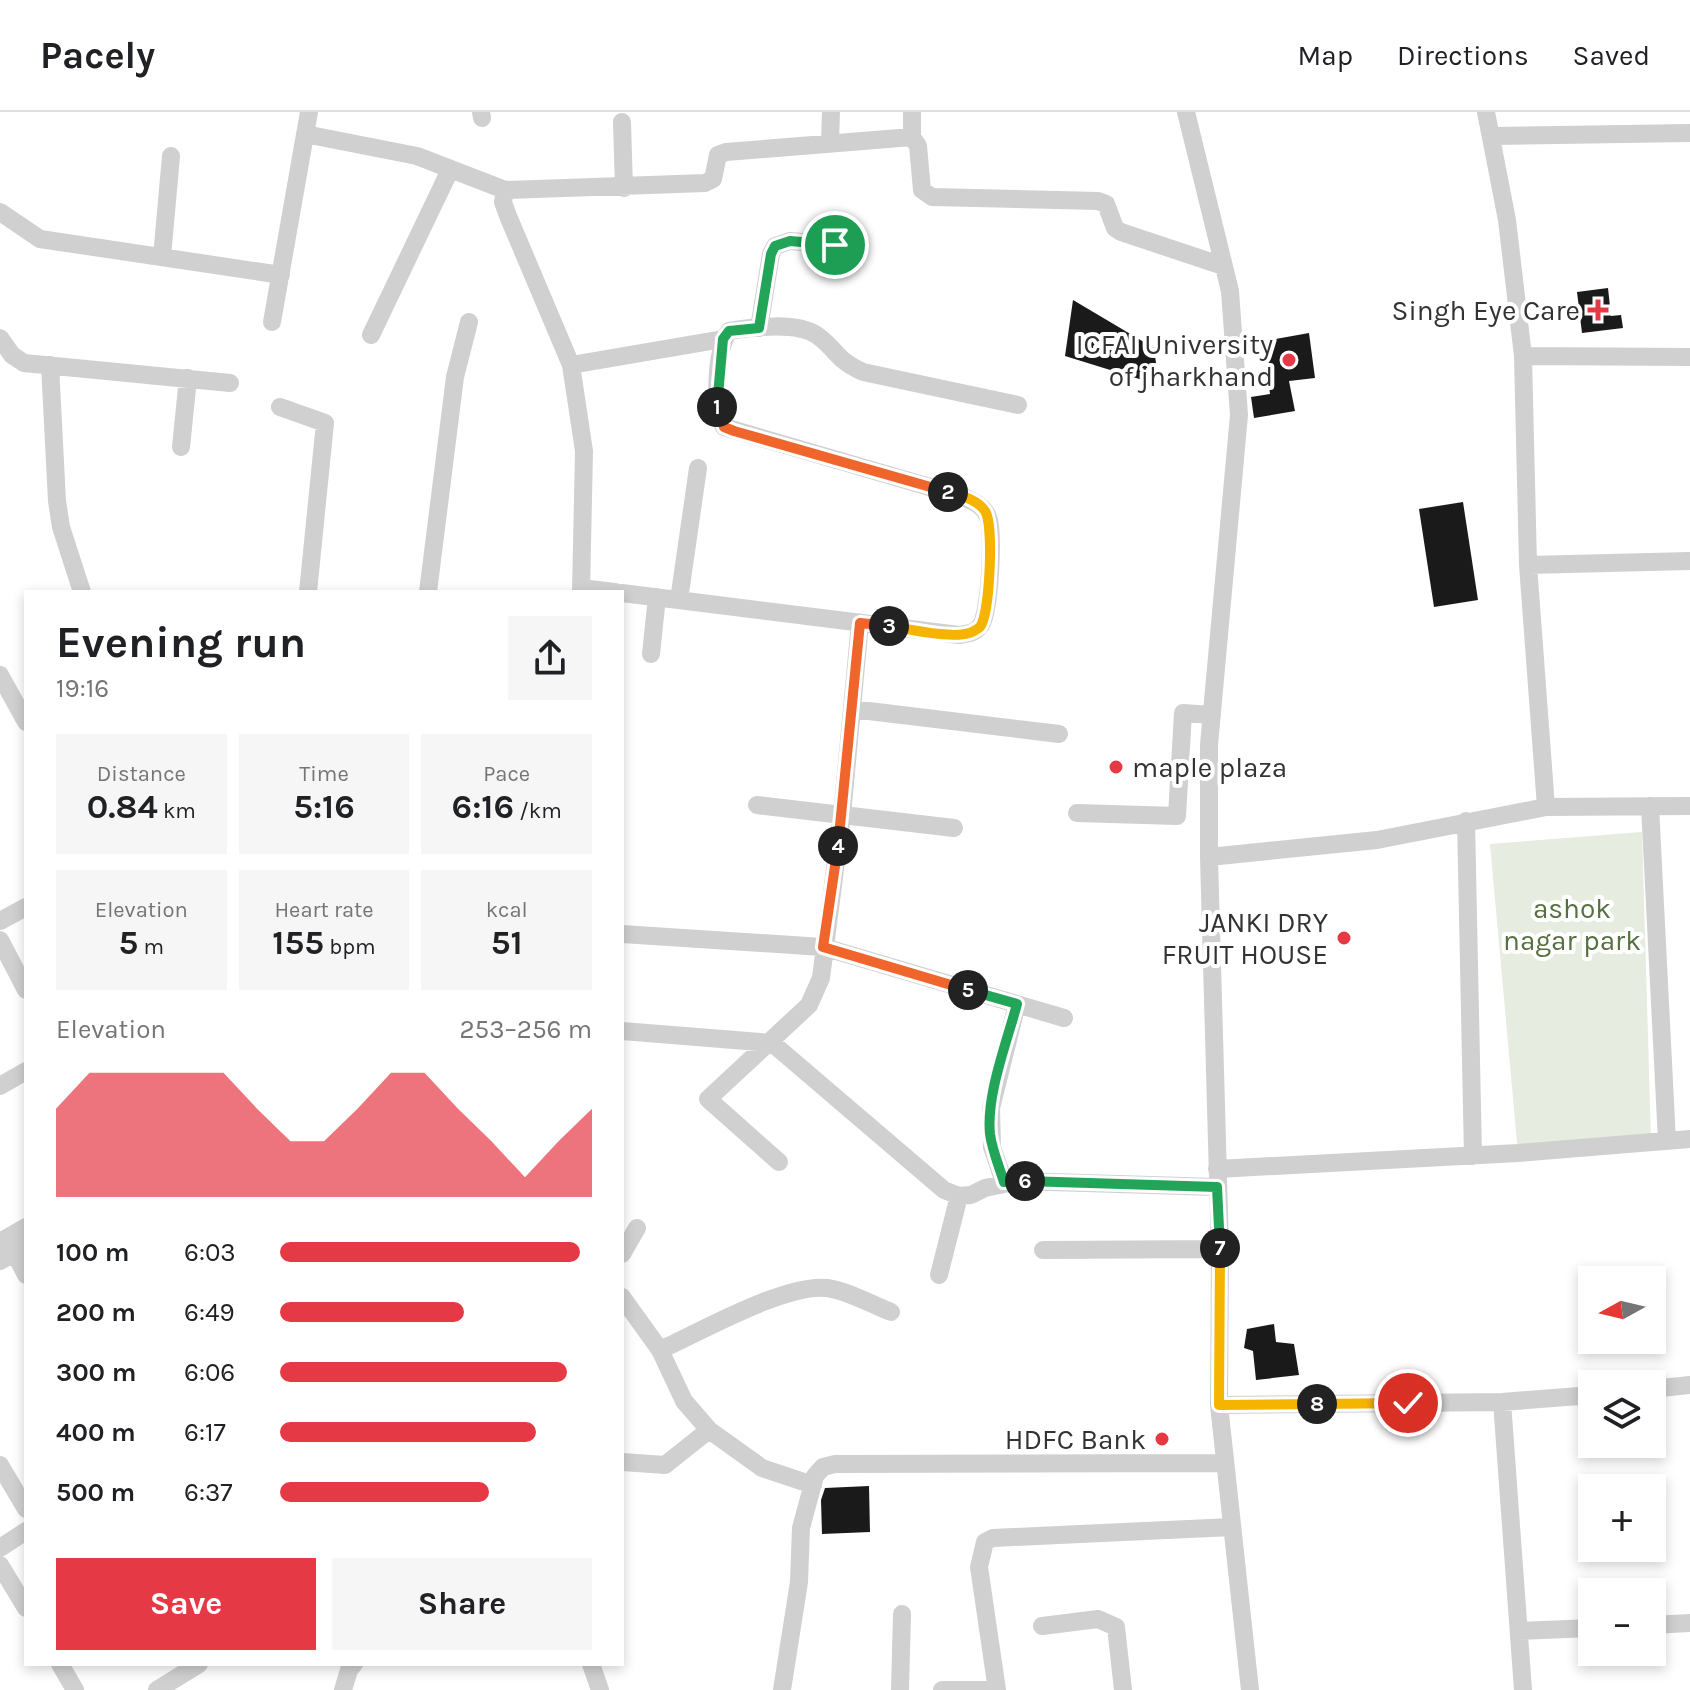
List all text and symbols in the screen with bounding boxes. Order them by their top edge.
text: Pacely [40,33,155,78]
text: Map [1298,39,1353,72]
text: Directions [1397,39,1529,72]
text: Saved [1573,39,1650,72]
pin [801,211,869,279]
icon: arrive [813,223,857,267]
place label: Singh Eye Care [1392,294,1580,327]
marker: Singh Eye Care [1587,299,1609,321]
place label: ICFAI University of jharkhand [1076,328,1273,393]
marker: ICFAI University of jharkhand [1280,351,1298,369]
pin: 1 [697,387,737,427]
text: 1 [713,394,721,420]
pin: 2 [928,472,968,512]
text: 2 [941,479,955,505]
pin: 3 [869,606,909,646]
text: 3 [882,613,896,639]
button: share [508,616,592,700]
text: Evening run [56,617,306,668]
text: 19:16 [56,673,109,704]
place label: maple plaza [1132,751,1287,784]
marker: maple plaza [1107,758,1125,776]
text: Distance [97,761,186,787]
text: Time [299,761,349,787]
text: Pace [483,761,530,787]
text: 0.84 [87,787,158,827]
text: 5:16 [293,787,355,827]
text: 6:16 [452,787,514,827]
text: km [158,798,196,824]
text: /km [514,798,562,824]
pin: 4 [818,826,858,866]
text: 4 [831,833,845,859]
park label: ashok nagar park [1503,892,1641,957]
text: Elevation [95,897,188,923]
text: Heart rate [274,897,374,923]
text: kcal [486,897,528,923]
place label: JANKI DRY FRUIT HOUSE [1162,906,1329,971]
text: 5 [119,923,138,963]
text: 155 [272,923,324,963]
text: 51 [491,923,523,963]
marker: JANKI DRY FRUIT HOUSE [1335,929,1353,947]
text: m [138,934,164,960]
text: bpm [324,934,376,960]
pin: 5 [948,970,988,1010]
text: 5 [962,977,974,1003]
text: Elevation [56,1014,166,1045]
text: 253–256 m [459,1014,592,1045]
pin: 6 [1005,1161,1045,1201]
text: 6 [1018,1168,1032,1194]
pin: 7 [1200,1228,1240,1268]
text: 7 [1215,1235,1225,1261]
text: 100 m [56,1237,129,1268]
text: 6:03 [184,1237,236,1268]
north arrow [1578,1266,1666,1354]
map controls [1578,1266,1666,1666]
text: 200 m [56,1297,136,1328]
text: 6:49 [184,1297,234,1328]
text: 300 m [56,1357,136,1388]
text: 6:06 [184,1357,235,1388]
pin [1374,1369,1442,1437]
button: layers [1578,1370,1666,1458]
icon: check [1386,1381,1430,1425]
pin: 8 [1297,1384,1337,1424]
text: 8 [1310,1391,1324,1417]
text: 400 m [56,1417,136,1448]
text: 6:17 [184,1417,226,1448]
place label: HDFC Bank [1005,1423,1146,1456]
marker: HDFC Bank [1153,1430,1171,1448]
button: + [1578,1474,1666,1562]
text: 500 m [56,1477,135,1508]
text: 6:37 [184,1477,232,1508]
button: Save [56,1558,316,1650]
button: Share [332,1558,592,1650]
button: − [1578,1578,1666,1666]

